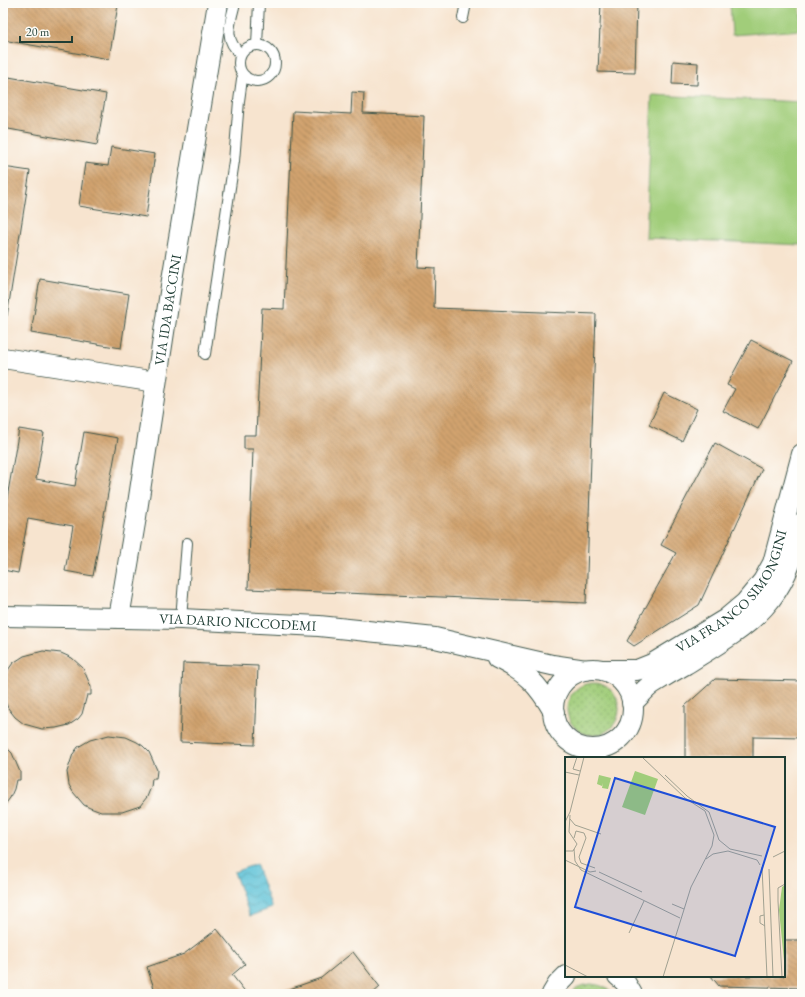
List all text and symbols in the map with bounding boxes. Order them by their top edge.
scale bar [20,18,72,44]
text: 20 m [26,24,50,40]
street label: VIA IDA BACCINI [150,253,185,367]
street label: VIA FRANCO SIMONGINI [672,528,790,656]
street label: VIA DARIO NICCODEMI [159,610,317,635]
inset map [565,757,785,977]

